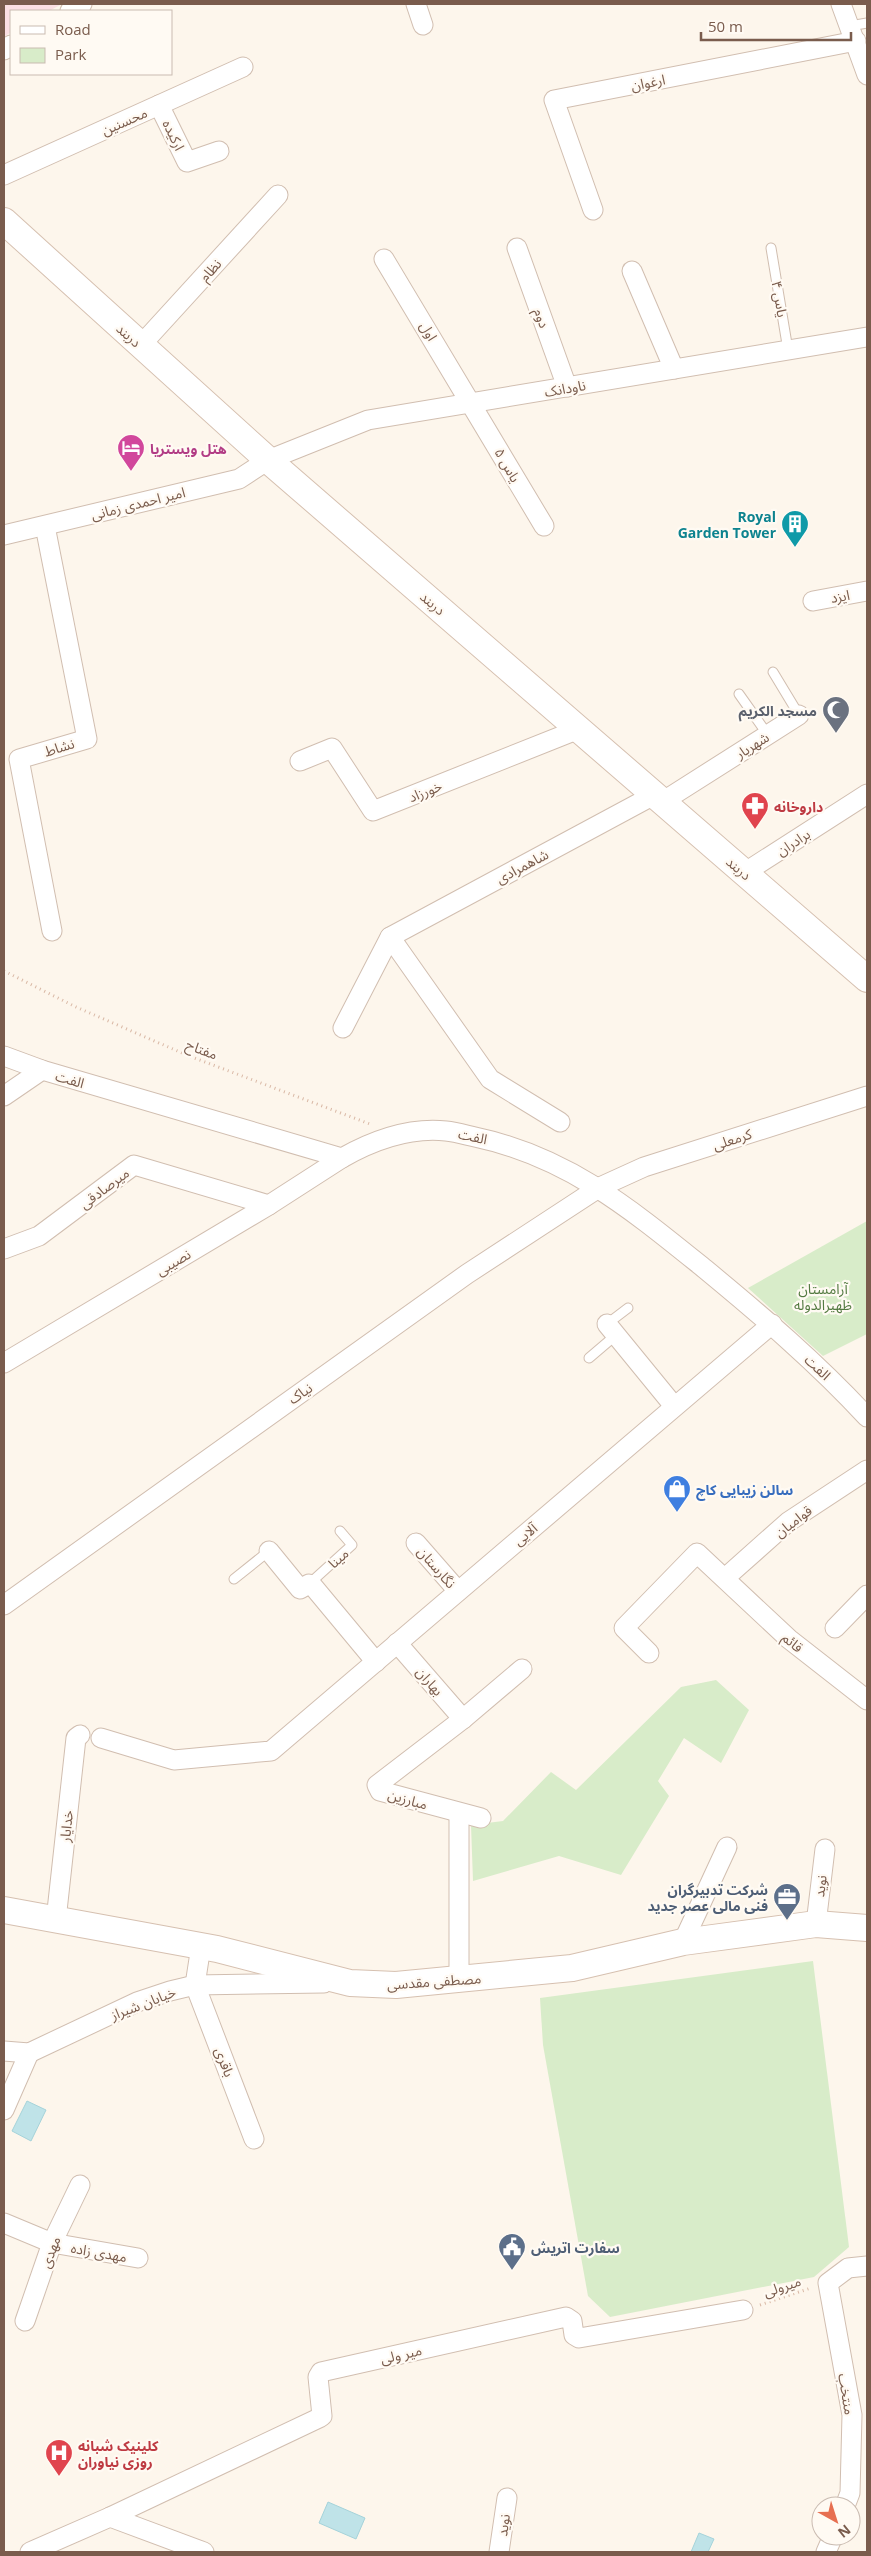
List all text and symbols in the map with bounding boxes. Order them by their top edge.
legend [10,10,172,75]
scale bar [701,10,851,42]
text: 50 m [708,16,743,36]
text: Road [55,19,91,39]
text: Park [55,44,86,64]
street label: ارغوان [629,69,667,95]
street label: محسنین [98,102,150,140]
street label: ارکیده [158,116,190,154]
street label: نظام [195,254,227,287]
street label: یاس ۴ [767,279,793,319]
street label: دوم [528,305,554,331]
street label: اول [416,318,442,344]
street label: دربند [112,319,146,351]
street label: ناودانک [543,375,587,401]
hotel icon: هتل ویستریا [116,433,146,472]
place label: هتل ویستریا [150,439,227,458]
street label: یاس ۵ [491,444,525,486]
street label: امیر احمدی زمانی [89,482,187,524]
place label: Royal Garden Tower [678,507,777,542]
building icon: Royal Garden Tower [780,509,810,548]
street label: ایزد [829,585,851,607]
street label: دربند [416,587,450,619]
mosque icon: مسجد الکریم [821,695,851,734]
place label: مسجد الکریم [739,701,817,722]
street label: شهریار [731,727,773,763]
street label: نشاط [42,733,77,761]
street label: خورزاد [405,776,445,806]
pharmacy icon: داروخانه [740,791,770,830]
place label: داروخانه [774,797,823,816]
street label: برادران [772,824,814,860]
street label: شاهمرادی [492,844,552,888]
street label: دربند [722,852,756,884]
street label: مفتاح [183,1034,221,1066]
street label: الفت [53,1066,87,1092]
street label: الفت [457,1124,489,1148]
street label: کرمعلی [710,1124,754,1154]
street label: میرصادقی [75,1163,133,1213]
street label: نصیبی [152,1244,194,1280]
park label: آرامستان ظهیرالدوله [794,1279,852,1314]
street label: الفت [801,1350,835,1384]
street label: نیاک [284,1378,316,1408]
shop icon: سالن زیبایی کاچ [662,1474,692,1513]
place label: سالن زیبایی کاچ [696,1480,793,1501]
street label: قوامیان [770,1501,816,1541]
street label: آلایی [509,1518,542,1550]
street label: نگارستان [414,1542,461,1592]
street label: مینا [324,1544,352,1572]
street label: قائم [777,1628,808,1658]
street label: بهاران [412,1662,448,1700]
street label: مبارزین [386,1784,430,1814]
street label: خدایار [55,1809,77,1844]
street label: نوید [809,1874,831,1898]
place label: شرکت تدبیرگران فنی مالی عصر جدید [648,1880,768,1915]
office icon: شرکت تدبیرگران فنی مالی عصر جدید [772,1882,802,1921]
street label: مصطفی مقدسی [386,1968,482,1994]
street label: خیابان شیراز [107,1982,178,2024]
street label: باقری [211,2044,239,2080]
public building icon: سفارت اتریش [497,2232,527,2271]
street label: مهدی [35,2233,65,2271]
street label: مهدی زاده [69,2238,129,2266]
place label: سفارت اتریش [531,2238,620,2257]
street label: میرولی [761,2271,803,2301]
street label: میر ولی [378,2340,424,2368]
street label: منتخب [834,2372,860,2416]
place label: کلینیک شبانه روزی نیاوران [78,2436,159,2471]
hospital icon: کلینیک شبانه روزی نیاوران [44,2438,74,2477]
north arrow [811,2496,861,2546]
street label: نوید [492,2513,514,2537]
text: N [834,2521,855,2542]

